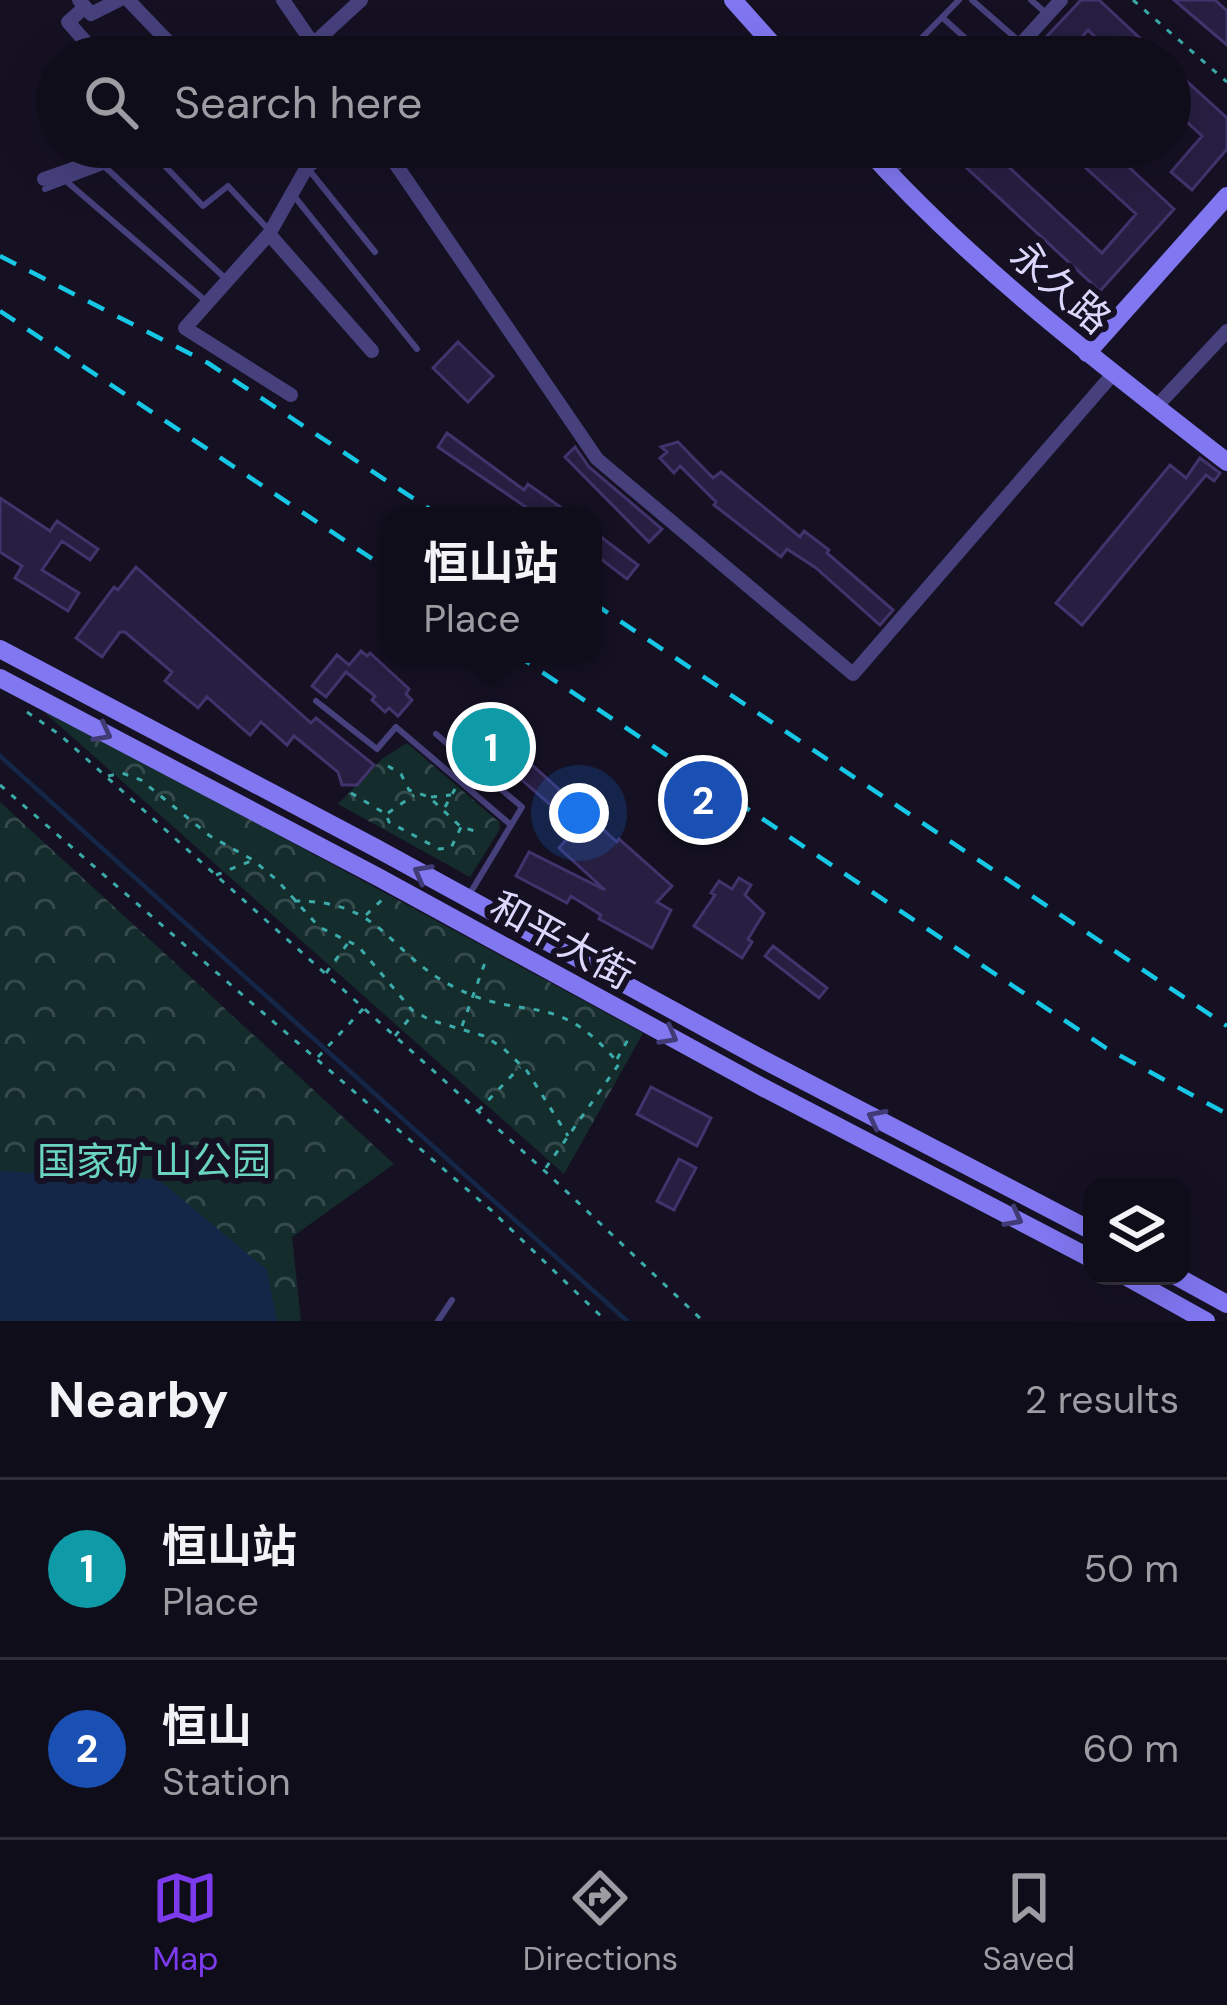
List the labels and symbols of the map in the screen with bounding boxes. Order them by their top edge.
street label: 永久路 [1000,230,1122,345]
pin: 1 [452,702,530,792]
one-way arrow [90,719,112,742]
pin: 2 [664,755,742,845]
your location [549,783,609,843]
one-way arrow [414,864,435,887]
street label: 和平大街 [481,880,642,1001]
one-way arrow [656,1022,678,1045]
one-way arrow [867,1110,889,1133]
park label: 国家矿山公园 [37,1136,271,1187]
one-way arrow [1001,1204,1023,1227]

